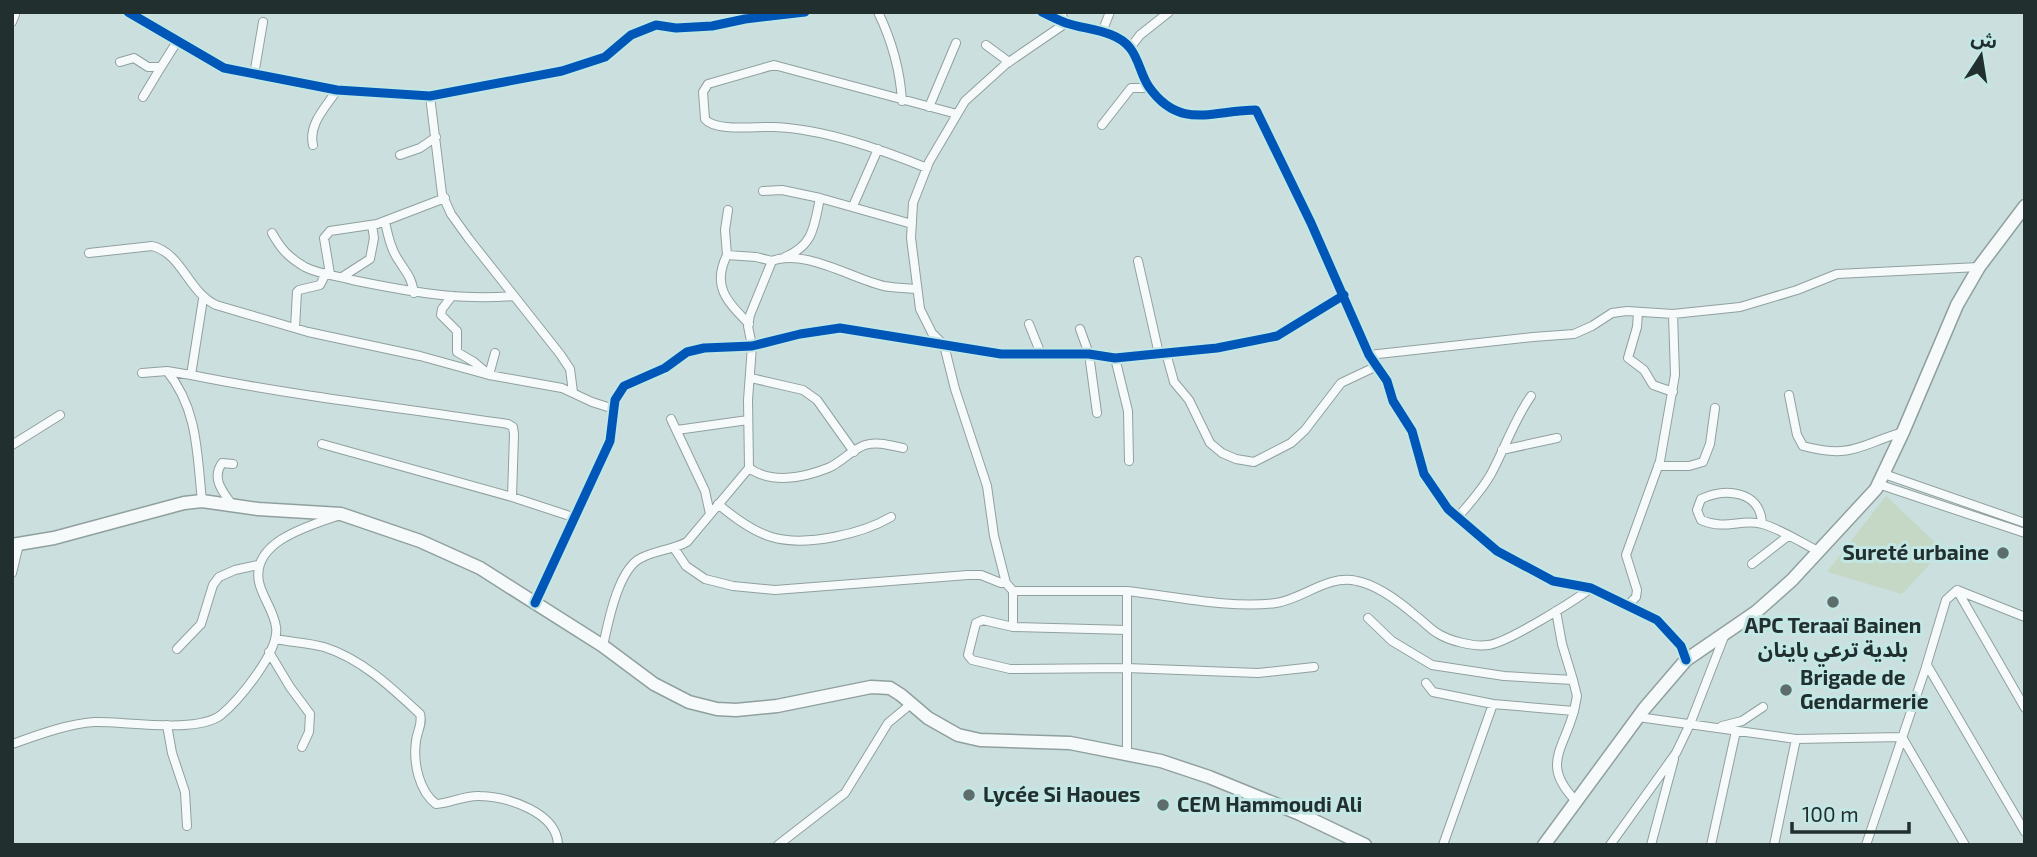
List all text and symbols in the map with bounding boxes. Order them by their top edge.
north arrow [1946,21,2016,91]
text: ش [1970,25,2000,53]
place label: Sureté urbaine [1842,539,1989,564]
marker: Sureté urbaine [1995,545,2011,561]
marker: APC Teraaï Bainen بلدية ترعي باينان [1825,594,1841,610]
place label: APC Teraaï Bainen بلدية ترعي باينان [1745,612,1922,667]
place label: Brigade de Gendarmerie [1800,664,1929,713]
marker: Brigade de Gendarmerie [1778,682,1794,698]
place label: Lycée Si Haoues [983,781,1140,807]
marker: Lycée Si Haoues [961,787,977,803]
scale bar [1792,790,1909,834]
place label: CEM Hammoudi Ali [1177,791,1362,816]
marker: CEM Hammoudi Ali [1155,797,1171,813]
text: 100 m [1802,801,1859,826]

